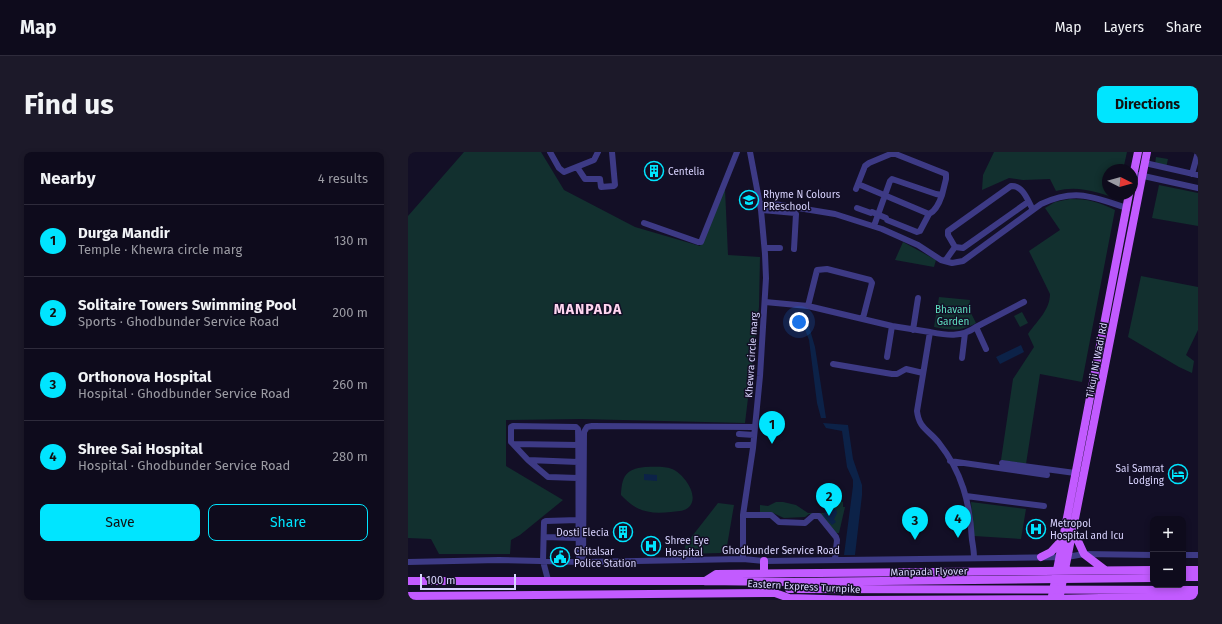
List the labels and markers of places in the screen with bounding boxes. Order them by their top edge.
building icon: Centelia [643,160,665,182]
place label: Centelia [668,166,705,178]
school or university icon: Rhyme N Colours PReschool [738,189,760,211]
place label: Rhyme N Colours PReschool [763,189,840,213]
pin: 1 [759,411,785,444]
place label: Sai Samrat Lodging [1116,463,1165,487]
hotel icon: Sai Samrat Lodging [1167,463,1189,485]
pin: 2 [816,483,842,516]
pin: 4 [945,505,971,538]
pin: 3 [902,507,928,540]
hospital icon: Metropol Hospital and Icu [1025,518,1047,540]
place label: Metropol Hospital and Icu [1050,518,1124,542]
building icon: Dosti Elecia [612,521,634,543]
place label: Dosti Elecia [556,527,609,539]
hospital icon: Shree Eye Hospital [640,535,662,557]
place label: Shree Eye Hospital [665,535,709,559]
public building icon: Chitalsar Police Station [549,546,571,568]
place label: Chitalsar Police Station [574,546,636,570]

